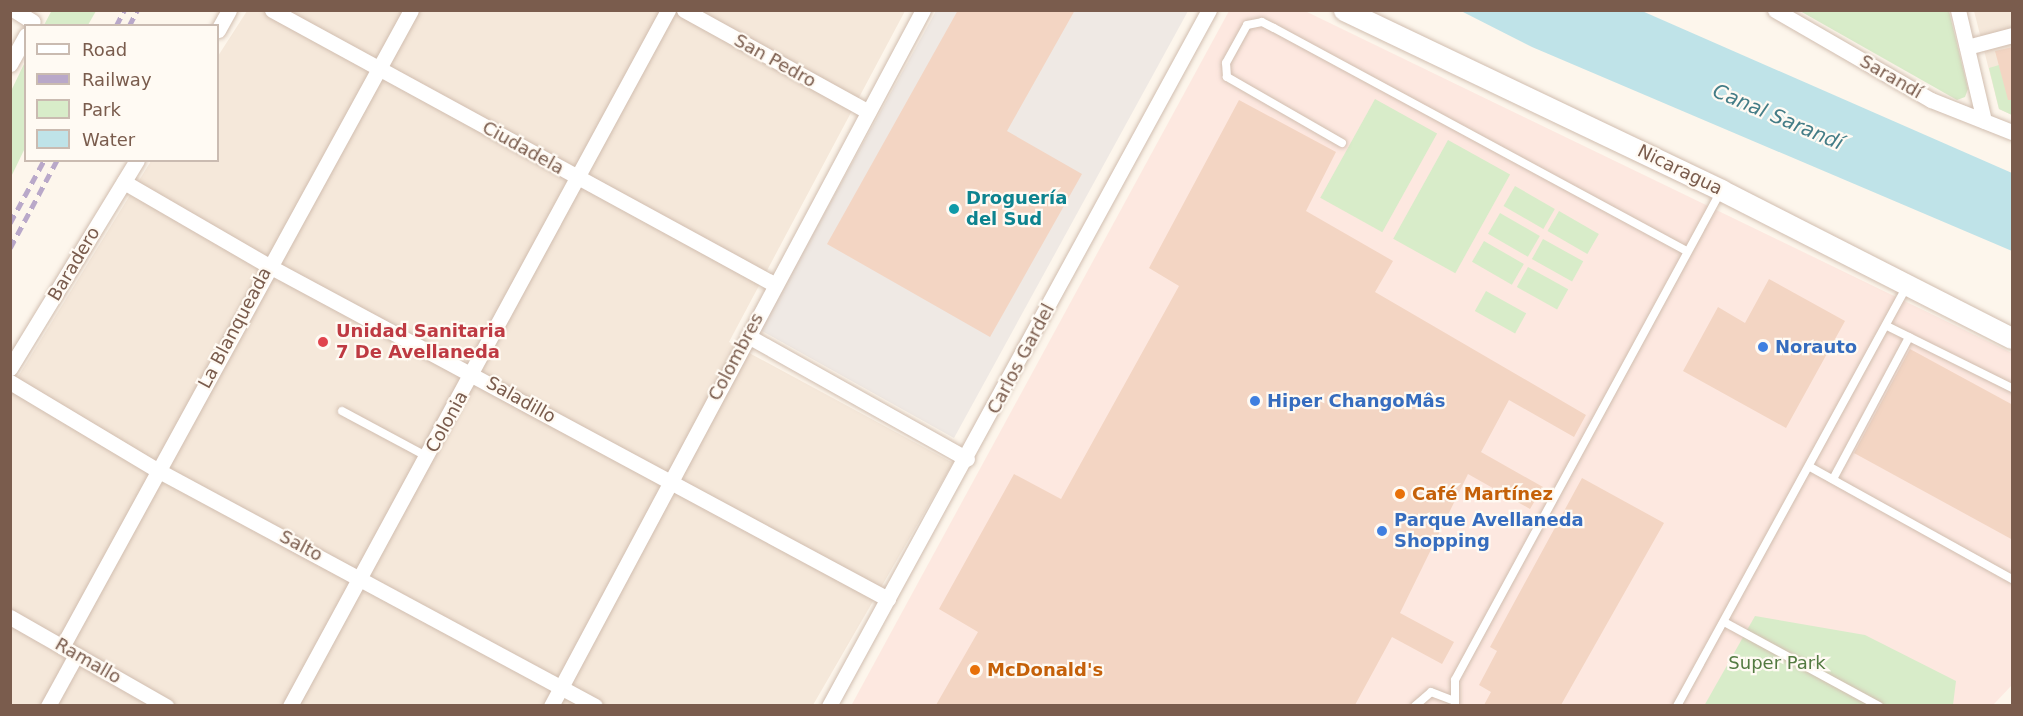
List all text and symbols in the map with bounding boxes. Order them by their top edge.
legend [24,24,219,162]
street label: San Pedro [730,30,820,92]
text: Road [82,39,127,60]
street label: Sarandí [1856,50,1926,104]
text: Railway [82,69,152,90]
water label: Canal Sarandí [1709,79,1847,155]
text: Park [82,99,121,120]
street label: Ciudadela [478,117,568,179]
text: Water [82,129,135,150]
street label: Nicaragua [1634,140,1726,200]
place label: Droguería del Sud [966,188,1067,230]
marker: Droguería del Sud [947,202,961,216]
street label: Baradero [44,223,104,305]
street label: La Blanqueada [194,264,276,392]
street label: Carlos Gardel [983,300,1059,418]
street label: Colombres [704,310,768,404]
place label: Unidad Sanitaria 7 De Avellaneda [336,321,506,364]
marker: Unidad Sanitaria 7 De Avellaneda [314,333,332,351]
place label: Norauto [1775,336,1857,358]
marker: Norauto [1756,340,1770,354]
street label: Saladillo [483,372,559,428]
street label: Colonia [421,387,473,457]
place label: Hiper ChangoMâs [1267,390,1445,412]
marker: Hiper ChangoMâs [1248,394,1262,408]
place label: Café Martínez [1412,483,1553,505]
marker: Café Martínez [1393,487,1407,501]
place label: Parque Avellaneda Shopping [1394,510,1584,552]
marker: Parque Avellaneda Shopping [1375,524,1389,538]
street label: Salto [276,526,326,566]
street label: Ramallo [51,633,125,689]
park label: Super Park [1728,652,1826,674]
place label: McDonald's [987,659,1103,681]
marker: McDonald's [968,663,982,677]

